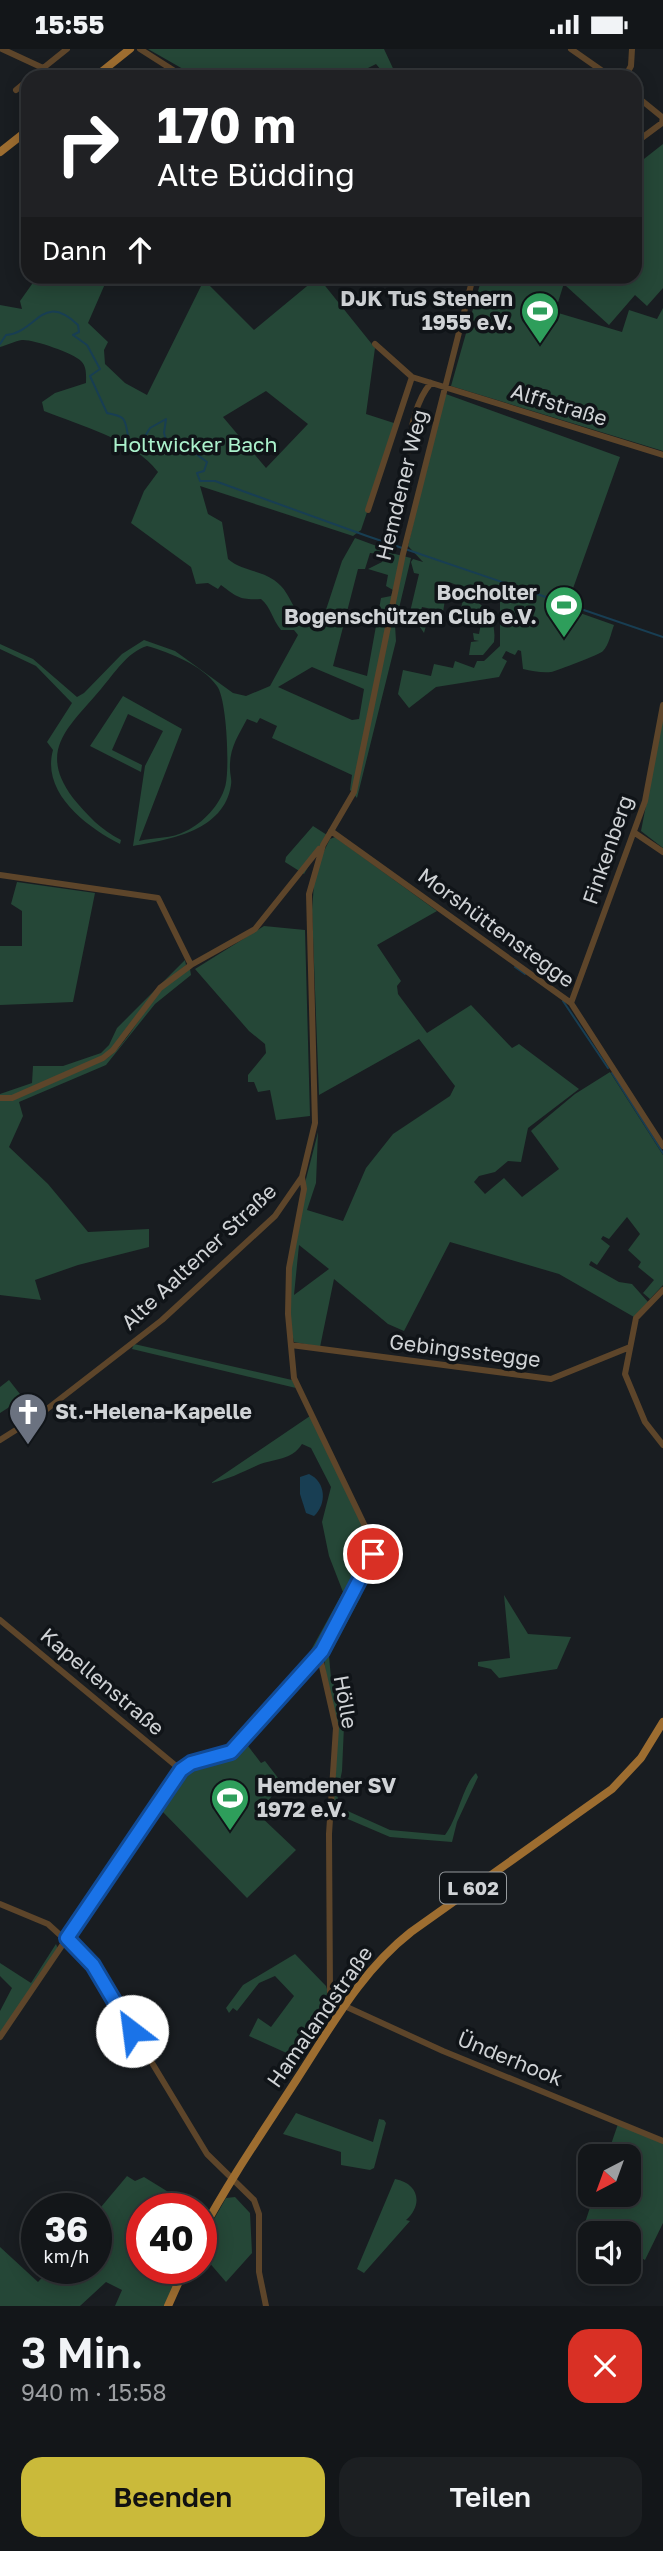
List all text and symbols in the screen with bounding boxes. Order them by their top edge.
text: 15:55 [35,9,104,40]
text: 170 m [157,95,296,154]
icon: right [42,98,133,189]
text: Alte Büdding [157,155,355,193]
icon: ahead [121,231,159,269]
text: Dann [42,235,107,266]
place label: DJK TuS Stenern 1955 e.V. [340,285,513,335]
sports icon: DJK TuS Stenern 1955 e.V. [519,290,561,345]
street label: Alffstraße [508,377,611,431]
street label: Hemdener Weg [370,407,432,563]
park label: Holtwicker Bach [113,431,277,457]
place label: Bocholter Bogenschützen Club e.V. [284,579,537,629]
sports icon: Bocholter Bogenschützen Club e.V. [543,584,585,639]
street label: Finkenberg [576,792,638,908]
street label: Morshüttenstegge [413,862,580,993]
street label: Alte Aaltener Straße [115,1178,281,1335]
street label: Gebingsstegge [388,1328,542,1372]
church icon: St.-Helena-Kapelle [7,1391,49,1446]
place label: St.-Helena-Kapelle [55,1398,252,1424]
pin [343,1524,403,1584]
icon: arrive [354,1535,392,1573]
street label: Kapellenstraße [36,1622,170,1740]
street label: Hölle [328,1673,363,1731]
place label: Hemdener SV 1972 e.V. [257,1772,396,1822]
sports icon: Hemdener SV 1972 e.V. [209,1777,251,1832]
road number: L 602 [440,1873,506,1903]
street label: Hamalandstraße [261,1941,378,2092]
position arrow [95,1994,169,2068]
street label: Ünderhook [454,2025,567,2091]
north arrow [578,2144,640,2207]
map controls [578,2144,641,2284]
speed limit sign: 40 [126,2193,217,2284]
text: 36 [45,2208,88,2250]
button: sound [578,2221,641,2284]
text: km/h [44,2245,89,2267]
text: 3 Min. [21,2327,144,2377]
button: close [568,2329,642,2403]
text: 940 m · 15:58 [21,2378,166,2406]
button: Beenden [21,2457,325,2537]
button: Teilen [339,2457,642,2537]

